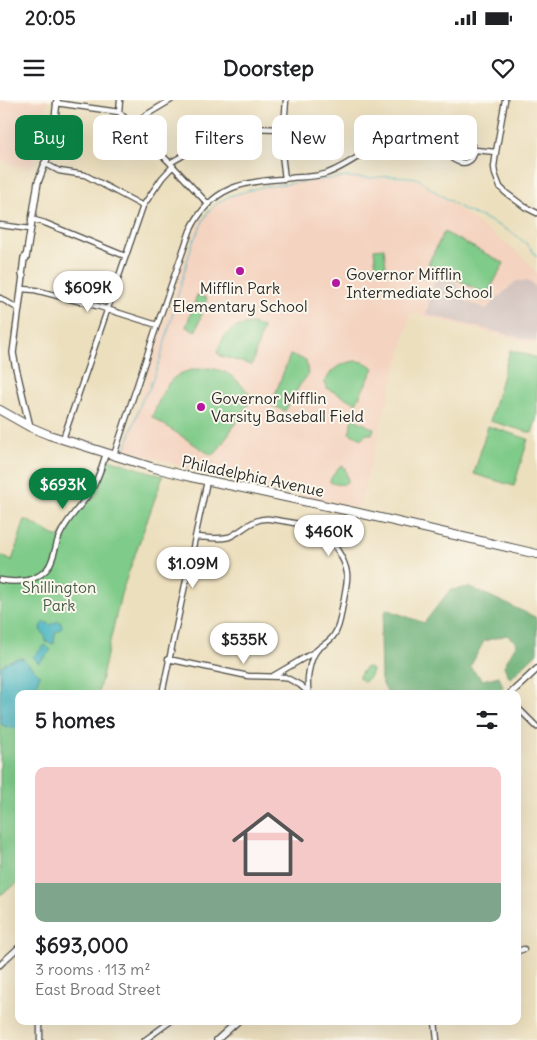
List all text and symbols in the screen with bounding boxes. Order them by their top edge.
text: 20:05 [25,6,76,30]
icon: menu [20,54,48,82]
text: Doorstep [223,54,314,82]
icon: heart [489,54,517,82]
chip: Buy [15,115,83,160]
chip: Rent [93,115,167,160]
chip: Filters [177,115,262,160]
chip: New [272,115,344,160]
chip: Apartment [354,115,477,160]
place label: Governor Mifflin Intermediate School [346,264,493,302]
marker: Mifflin Park Elementary School [234,265,246,277]
pin: $609K [53,270,123,313]
text: $609K [64,277,112,297]
marker: Governor Mifflin Intermediate School [330,277,342,289]
place label: Mifflin Park Elementary School [172,278,308,316]
place label: Governor Mifflin Varsity Baseball Field [211,388,364,426]
marker: Governor Mifflin Varsity Baseball Field [195,401,207,413]
street label: Philadelphia Avenue [180,451,326,501]
pin: $693K [28,468,98,510]
text: $693K [40,474,86,494]
pin: $460K [294,514,364,557]
text: $460K [305,521,353,541]
pin: $1.09M [152,546,234,589]
text: $1.09M [168,553,218,573]
park label: Shillington Park [22,577,96,615]
pin: $535K [209,622,279,665]
text: $535K [221,629,267,649]
icon: filters [473,706,501,734]
text: 5 homes [35,707,115,734]
icon: home [223,799,313,889]
text: $693,000 [35,932,129,959]
text: 3 rooms · 113 m² [35,959,150,979]
text: East Broad Street [35,979,161,999]

